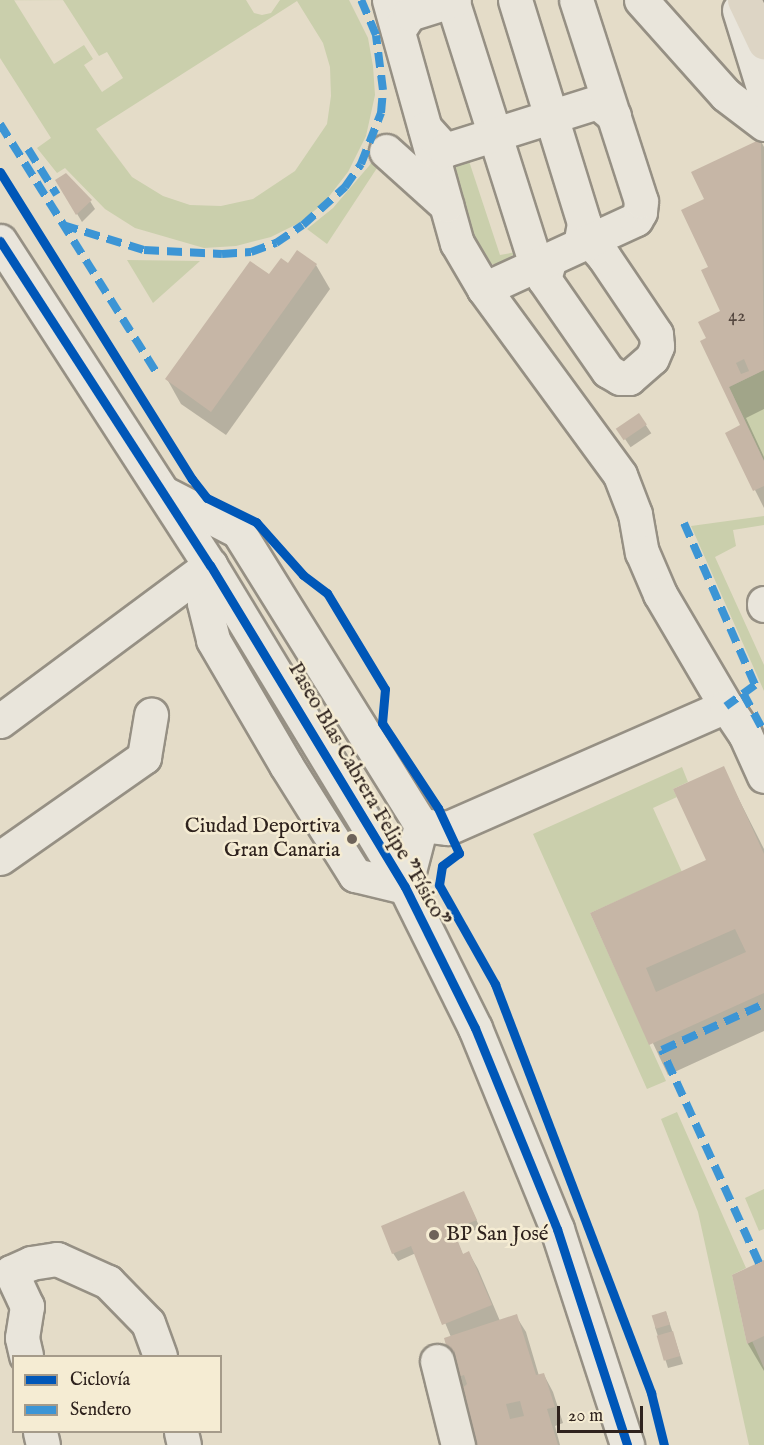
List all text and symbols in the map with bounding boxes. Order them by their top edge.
house number: 42 [728,306,746,328]
street label: Paseo Blas Cabrera Felipe "Físico" [282,658,454,932]
place label: Ciudad Deportiva Gran Canaria [185,814,340,864]
marker: Ciudad Deportiva Gran Canaria [345,832,359,846]
place label: BP San José [446,1222,548,1248]
marker: BP San José [427,1228,441,1242]
legend [12,1355,222,1433]
text: Ciclovía [70,1369,130,1392]
scale bar [560,1394,646,1432]
text: Sendero [70,1399,131,1422]
text: 20 m [568,1405,603,1428]

